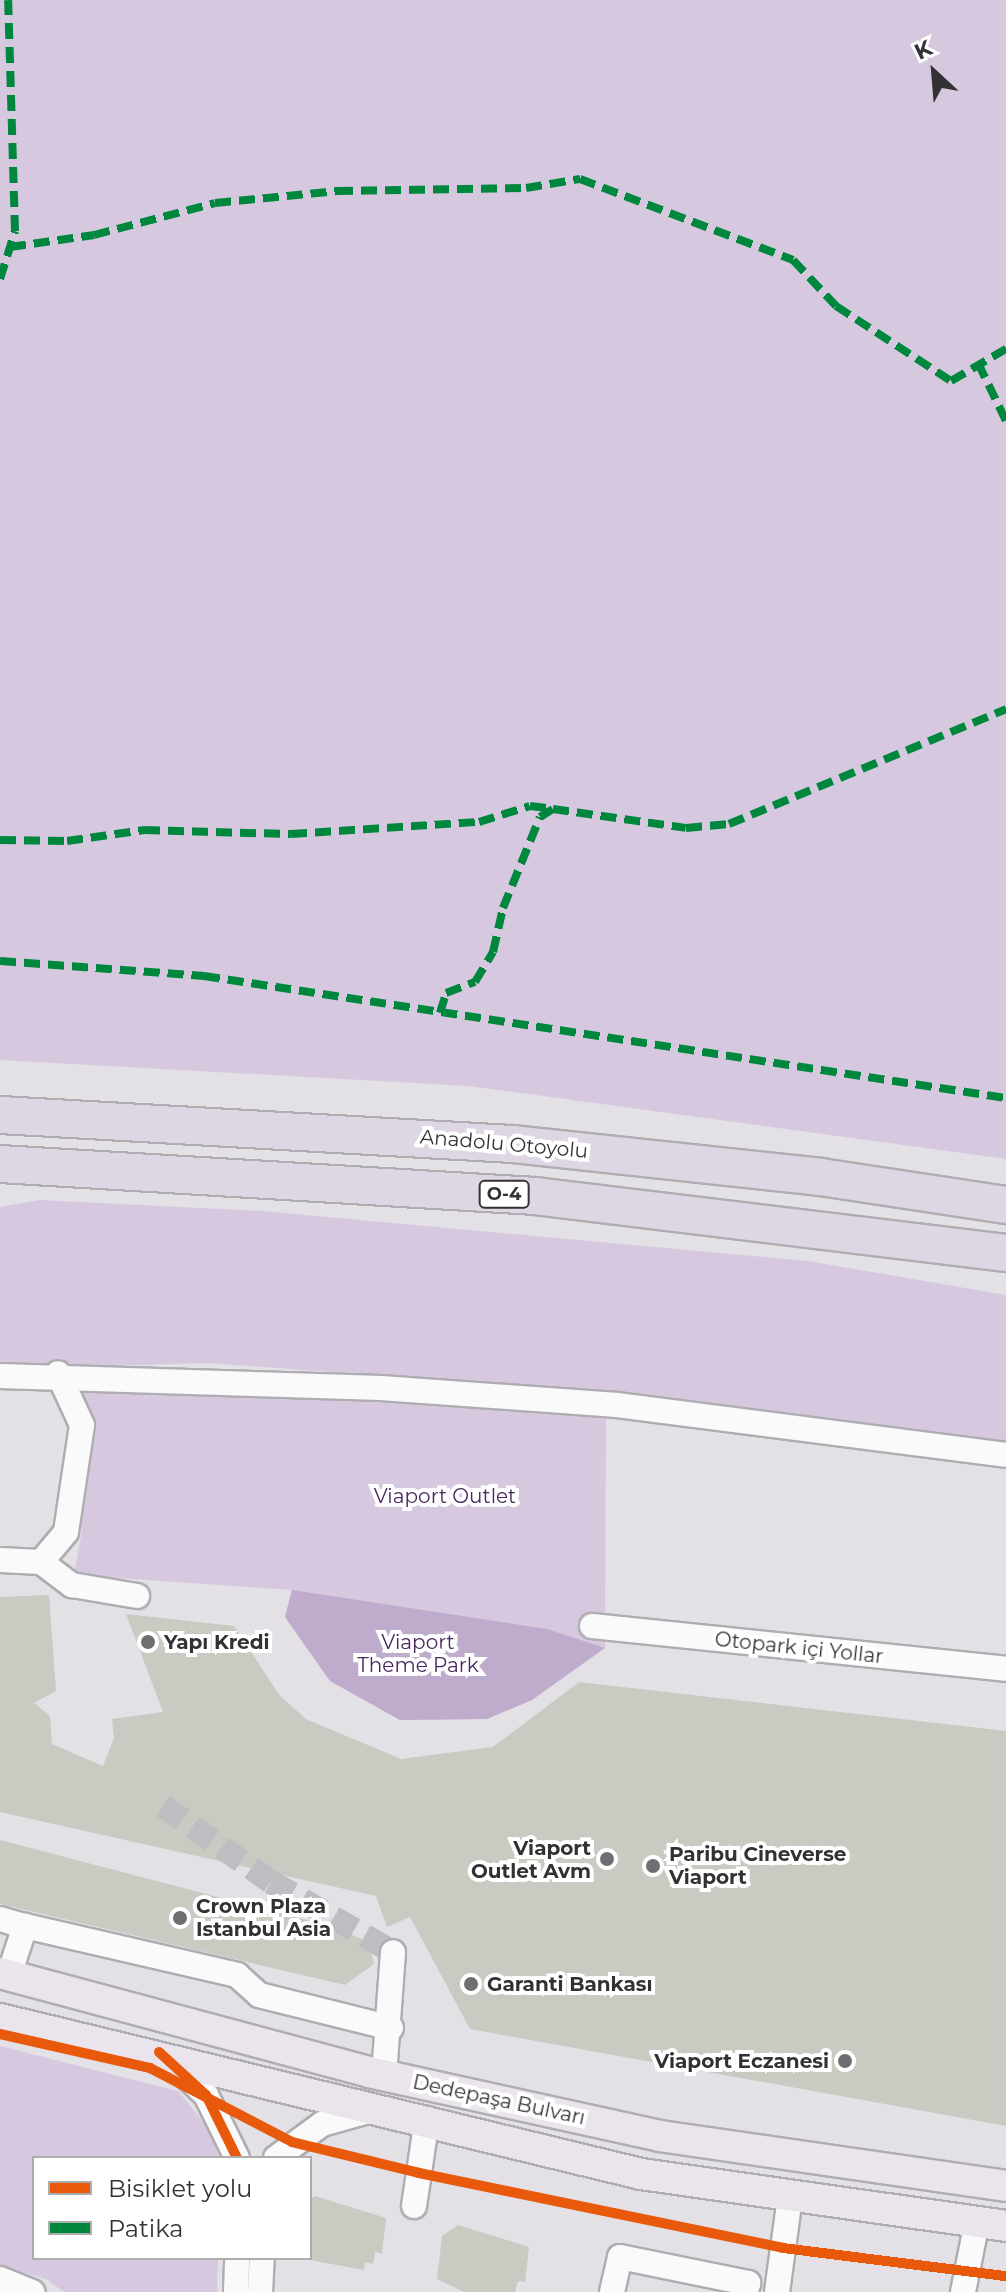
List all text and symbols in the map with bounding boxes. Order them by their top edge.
north arrow [894,32,974,112]
text: K [910,34,936,66]
street label: Anadolu Otoyolu [419,1125,589,1163]
road number: O-4 [478,1180,530,1208]
park label: Viaport Outlet [374,1484,516,1508]
street label: Otopark içi Yollar [714,1627,884,1669]
place label: Yapı Kredi [164,1630,270,1654]
park label: Viaport Theme Park [357,1630,479,1677]
marker: Yapı Kredi [139,1633,157,1651]
place label: Viaport Outlet Avm [471,1836,591,1883]
place label: Paribu Cineverse Viaport [669,1842,846,1889]
marker: Viaport Outlet Avm [598,1850,616,1868]
marker: Paribu Cineverse Viaport [644,1857,662,1875]
place label: Crown Plaza Istanbul Asia [196,1894,331,1941]
marker: Crown Plaza Istanbul Asia [171,1909,189,1927]
place label: Garanti Bankası [487,1972,652,1996]
marker: Garanti Bankası [462,1975,480,1993]
place label: Viaport Eczanesi [654,2049,829,2073]
marker: Viaport Eczanesi [836,2052,854,2070]
street label: Dedepaşa Bulvarı [411,2070,587,2130]
legend [32,2156,312,2260]
text: Bisiklet yolu [108,2174,252,2203]
text: Patika [108,2214,184,2243]

